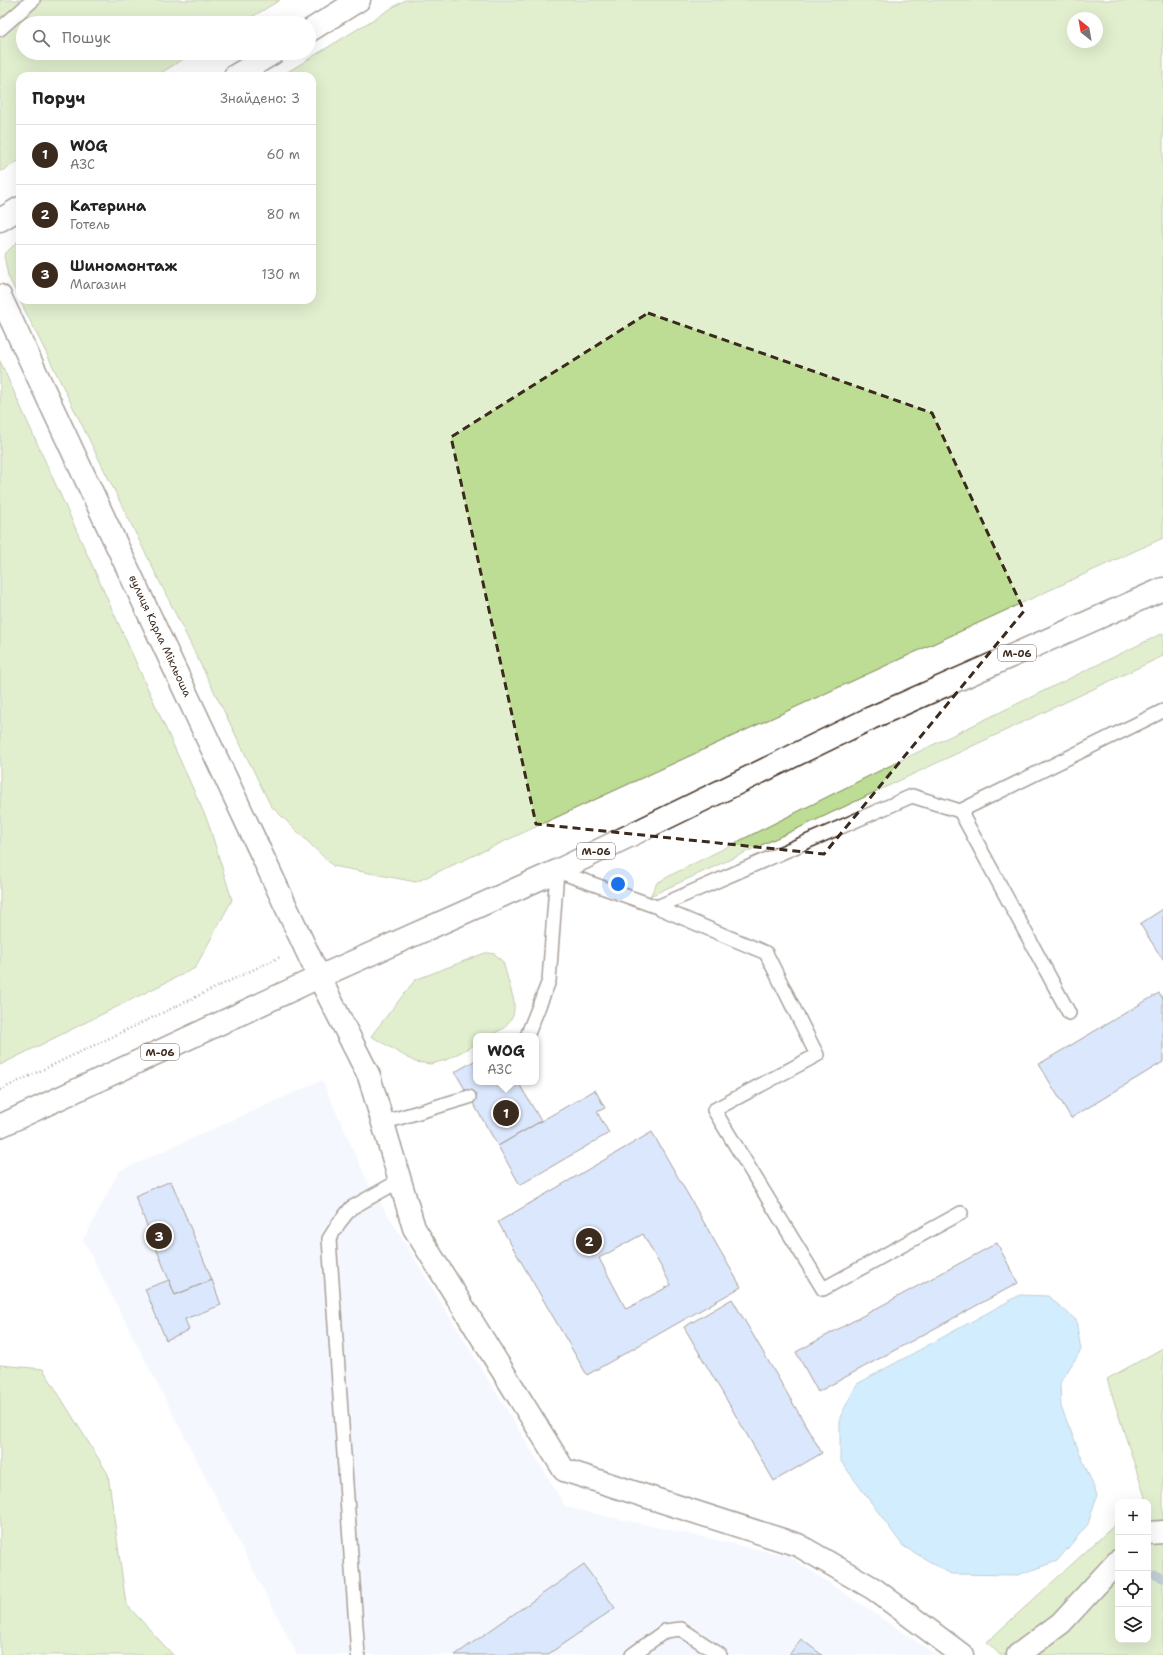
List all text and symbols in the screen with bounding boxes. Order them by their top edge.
north arrow [1067,12,1103,48]
search box [16,16,316,60]
icon: search [30,27,52,49]
text: Пошук [62,28,111,48]
text: Поруч [32,87,85,109]
text: Знайдено: 3 [220,90,300,107]
text: WOG [70,136,108,156]
text: 1 [42,146,48,163]
text: 60 m [267,146,300,163]
text: АЗС [70,156,95,173]
text: Катерина [70,196,146,216]
text: 2 [40,206,50,223]
text: 80 m [266,206,300,223]
text: Готель [70,216,110,233]
text: Шиномонтаж [70,256,177,276]
text: 3 [40,266,50,283]
text: 130 m [262,266,300,283]
text: Магазин [70,276,126,293]
street label: вулиця Карла Мікльоша [125,573,195,700]
road number: М-06 [998,645,1036,661]
road number: М-06 [577,843,615,859]
your location [608,874,628,894]
popup [473,1033,539,1085]
text: WOG [487,1041,525,1061]
road number: М-06 [141,1044,179,1060]
text: АЗС [487,1061,512,1078]
pin: 1 [493,1098,519,1128]
pin: 3 [146,1221,172,1251]
pin: 2 [576,1226,602,1256]
map controls [1115,1499,1151,1643]
button: + [1115,1499,1151,1535]
button: − [1115,1535,1151,1571]
button: locate [1115,1571,1151,1607]
button: layers [1115,1607,1151,1643]

